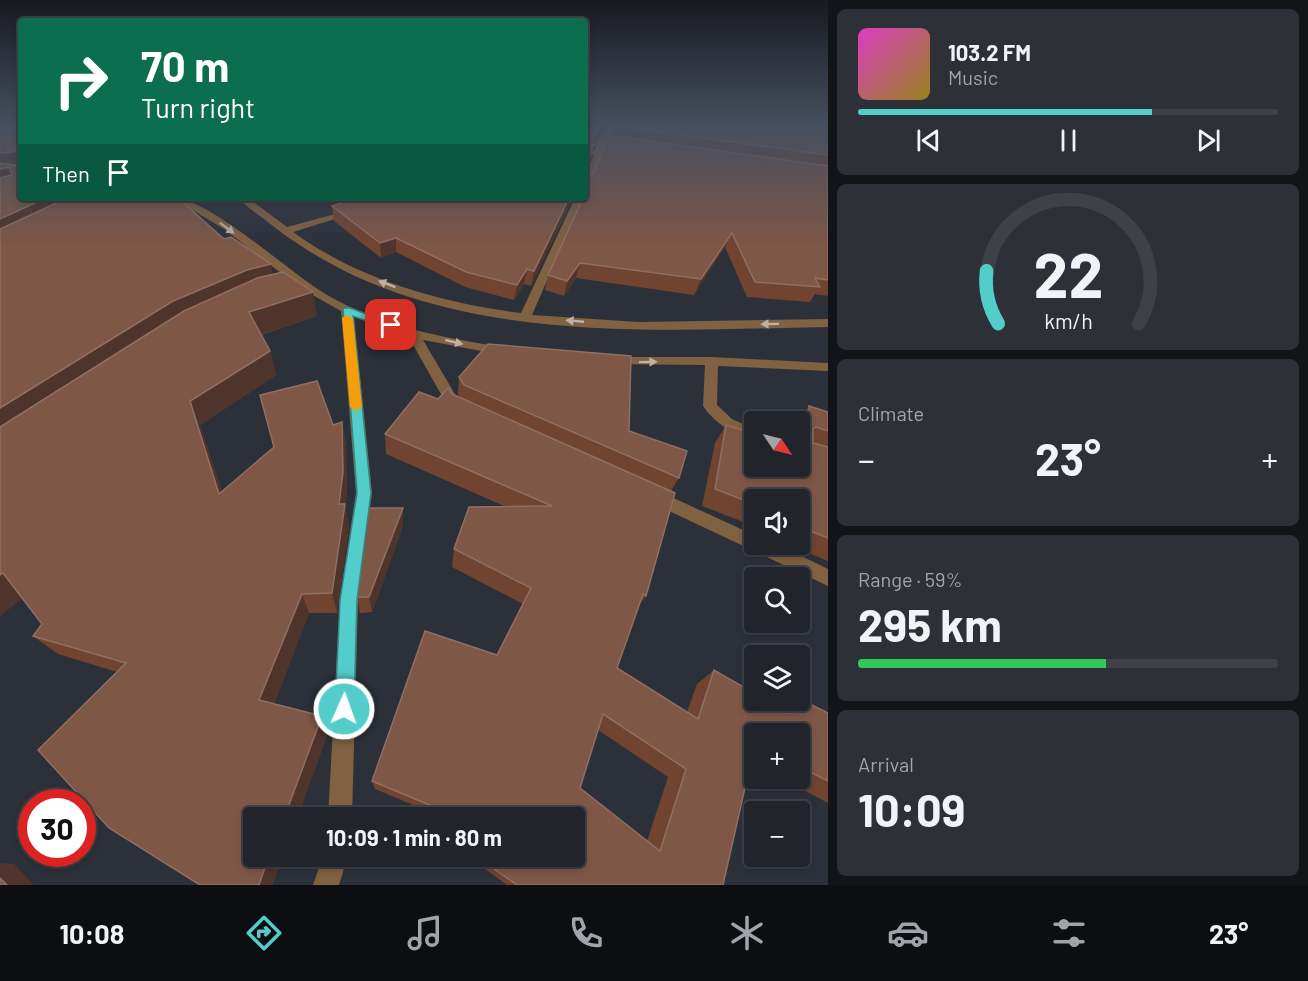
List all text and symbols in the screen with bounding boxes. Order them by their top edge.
text: 103.2 FM [948,39,1031,65]
text: 70 m [141,40,229,90]
icon: right [42,42,120,120]
text: Music [948,65,998,89]
text: Turn right [141,91,255,123]
icon: previous [912,124,945,157]
icon: pause [1052,124,1085,157]
icon: next [1192,124,1225,157]
icon: arrive [102,156,135,189]
text: Then [42,160,90,186]
one-way arrow [219,221,234,233]
text: 22 [1033,236,1103,310]
one-way arrow [378,279,396,289]
pin [365,299,416,350]
icon: arrive [374,308,407,341]
text: km/h [1044,309,1092,334]
one-way arrow [565,316,584,326]
one-way arrow [760,319,779,329]
one-way arrow [445,338,463,348]
one-way arrow [638,357,657,366]
text: Climate [858,401,924,425]
north arrow [744,411,810,477]
map controls [744,411,810,867]
text: 23° [1035,431,1101,485]
text: − [858,439,875,479]
text: + [1261,439,1278,479]
button: sound [744,489,810,555]
button: search [744,567,810,633]
text: Range · 59% [858,567,962,591]
text: 295 km [858,597,1002,651]
button: layers [744,645,810,711]
position arrow [312,677,376,741]
button: + [744,723,810,789]
text: Arrival [858,752,914,776]
text: 10:09 [858,782,966,836]
speed limit sign: 30 [18,789,96,867]
button: − [744,801,810,867]
text: 10:09 · 1 min · 80 m [326,824,502,850]
icon: directions [243,912,285,954]
icon: music [404,912,446,954]
icon: phone [565,912,607,954]
icon: climate [726,912,768,954]
icon: car [887,912,929,954]
icon: filters [1048,912,1090,954]
text: 10:08 [59,917,124,949]
text: 23° [1209,917,1248,949]

